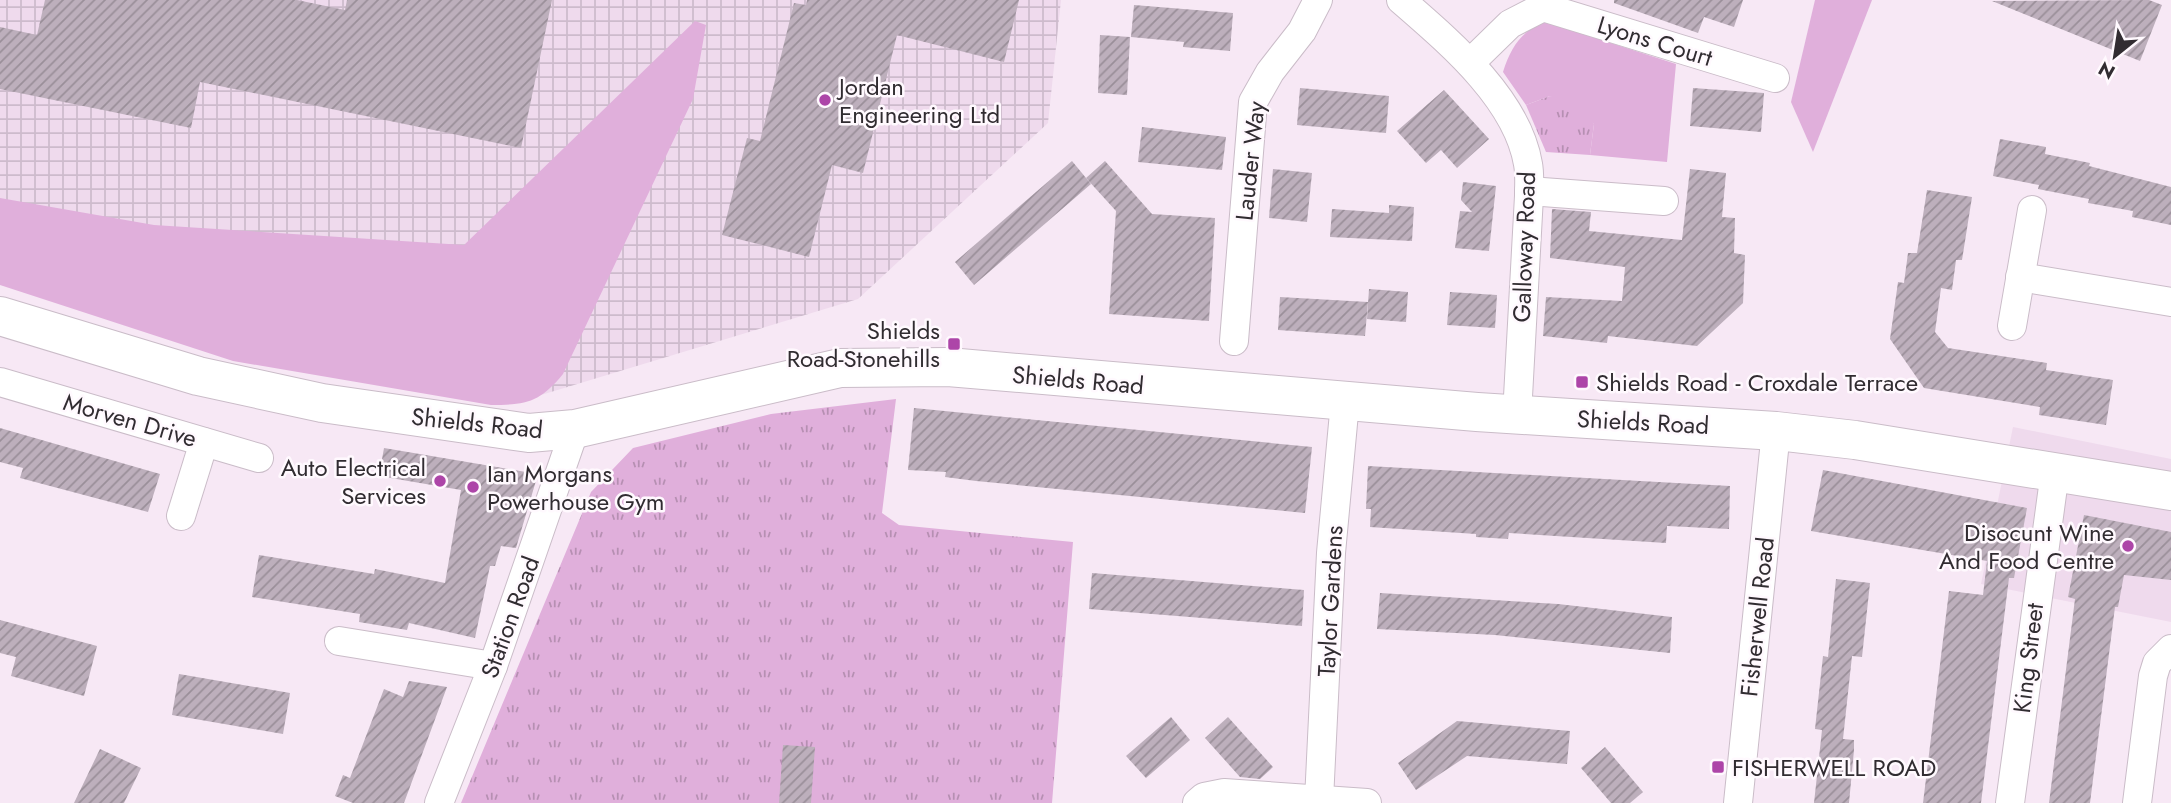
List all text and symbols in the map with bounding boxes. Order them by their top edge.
street label: Lyons Court [1593,7,1717,75]
north arrow [2080,21,2150,91]
text: N [2093,55,2120,86]
place label: Jordan Engineering Ltd [836,69,1000,132]
marker: Jordan Engineering Ltd [817,92,833,108]
street label: Lauder Way [1226,99,1274,222]
street label: Galloway Road [1504,171,1544,323]
place label: Shields Road-Stonehills [787,313,940,376]
marker: Shields Road-Stonehills [946,336,962,352]
street label: Shields Road [1011,357,1145,403]
place label: Shields Road - Croxdale Terrace [1596,365,1918,400]
marker: Shields Road - Croxdale Terrace [1574,374,1590,390]
street label: Morven Drive [59,384,201,456]
street label: Shields Road [409,399,545,447]
street label: Shields Road [1576,401,1710,443]
place label: Auto Electrical Services [281,450,426,513]
place label: Ian Morgans Powerhouse Gym [487,456,665,519]
marker: Auto Electrical Services [432,473,448,489]
marker: Ian Morgans Powerhouse Gym [465,479,481,495]
place label: Disocunt Wine And Food Centre [1939,515,2114,578]
street label: Taylor Gardens [1309,524,1351,678]
street label: Fisherwell Road [1731,536,1783,698]
marker: Disocunt Wine And Food Centre [2120,538,2136,554]
street label: Station Road [472,551,548,683]
street label: King Street [2004,601,2052,715]
place label: FISHERWELL ROAD [1732,750,1936,785]
marker: FISHERWELL ROAD [1710,759,1726,775]

